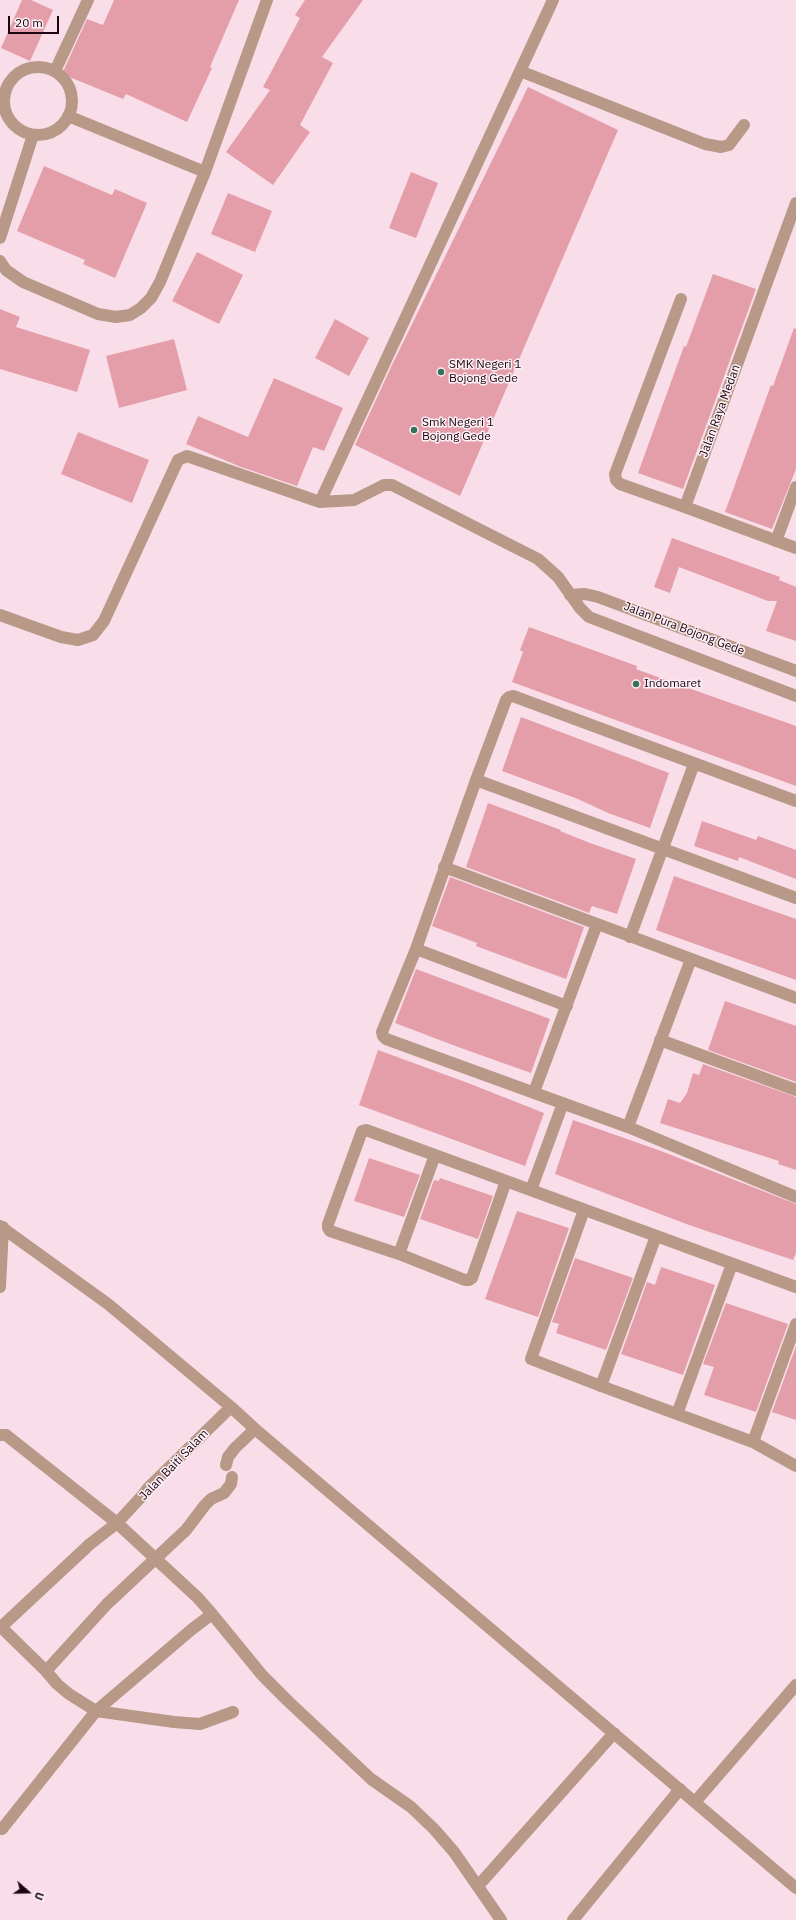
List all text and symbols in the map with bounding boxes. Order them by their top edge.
scale bar [10,8,61,34]
text: 20 m [15,15,43,30]
place label: SMK Negeri 1 Bojong Gede [449,358,522,386]
street label: Jalan Raya Medan [697,363,743,459]
marker: SMK Negeri 1 Bojong Gede [436,367,446,377]
place label: Smk Negeri 1 Bojong Gede [422,416,494,444]
marker: Smk Negeri 1 Bojong Gede [409,425,419,435]
street label: Jalan Pura Bojong Gede [622,599,746,659]
place label: Indomaret [644,677,701,691]
marker: Indomaret [631,679,641,689]
street label: Jalan Baiti Salam [137,1427,211,1503]
north arrow [8,1872,48,1912]
text: U [31,1890,47,1902]

